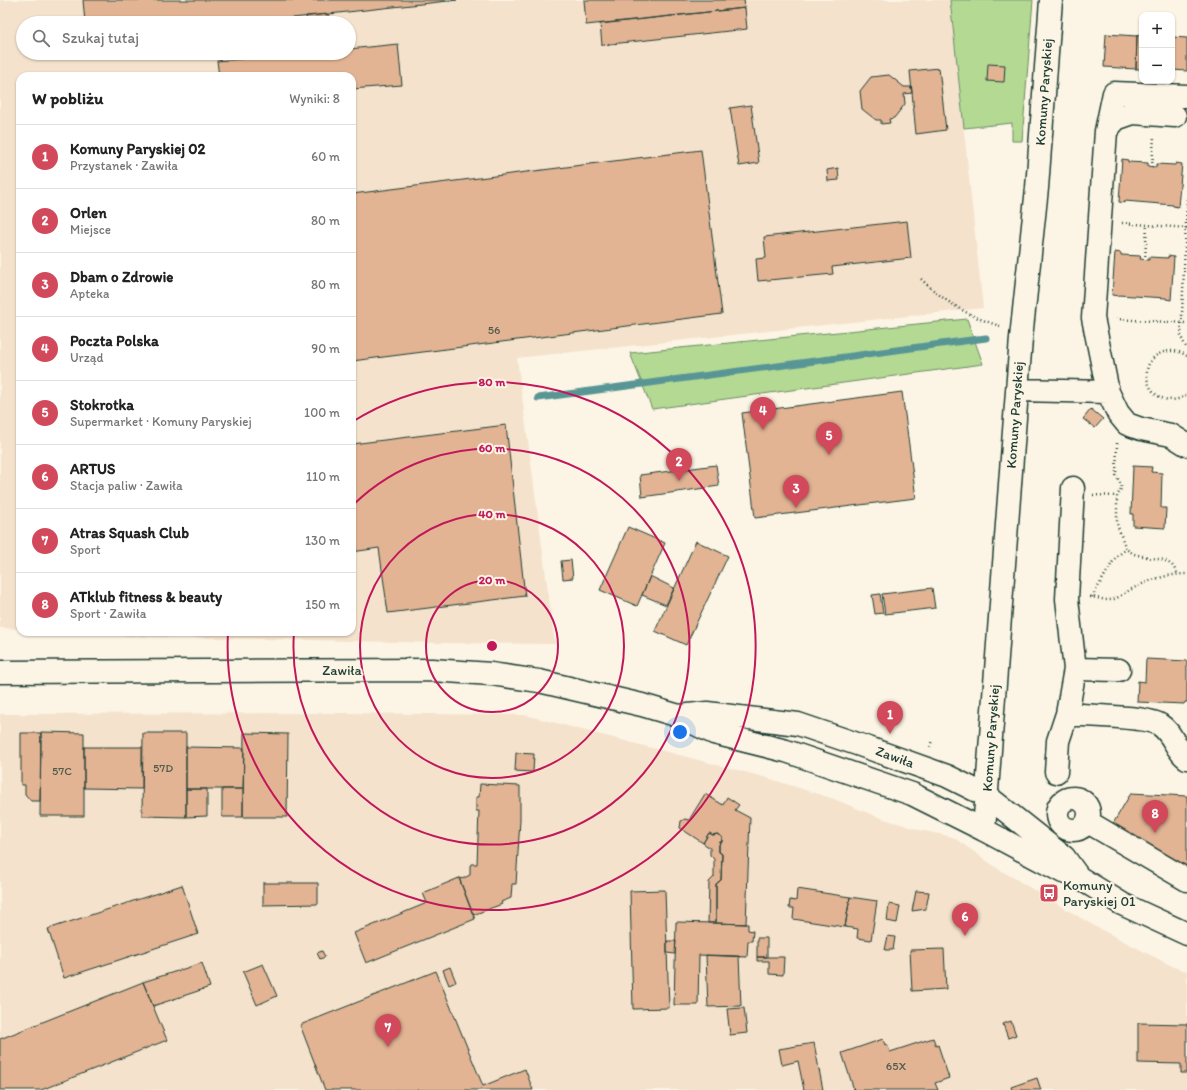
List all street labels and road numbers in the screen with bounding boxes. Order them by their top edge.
street label: Komuny Paryskiej [1032,38,1056,146]
street label: Komuny Paryskiej [1003,361,1027,469]
street label: Zawiła [322,662,363,679]
street label: Komuny Paryskiej [979,684,1003,792]
street label: Zawiła [873,742,917,772]

